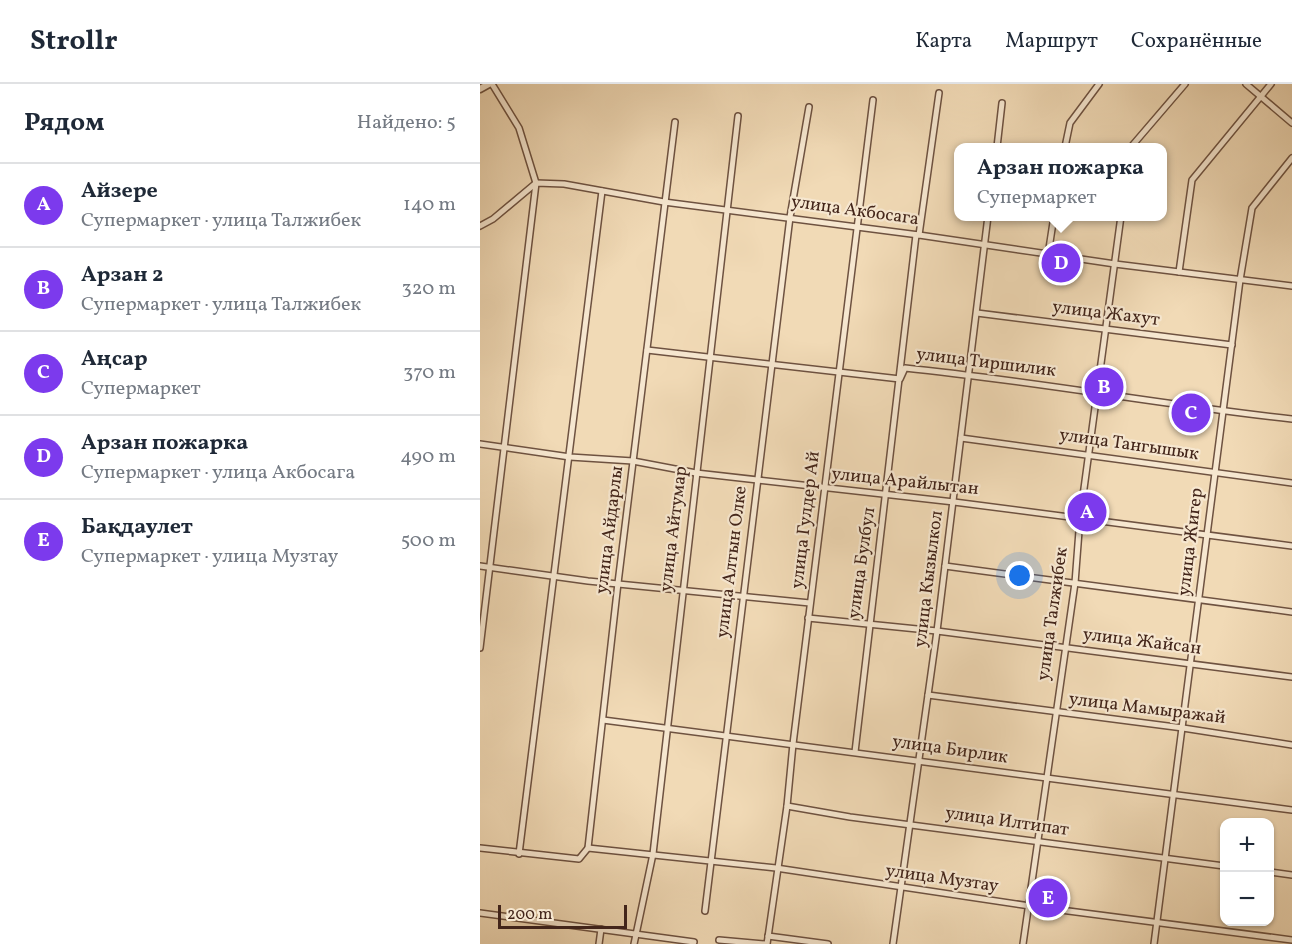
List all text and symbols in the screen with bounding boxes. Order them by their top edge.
text: Strollr [30,22,118,61]
text: Карта [915,27,972,56]
text: Маршрут [1005,27,1098,56]
text: Сохранённые [1131,27,1262,56]
text: Рядом [24,105,104,141]
text: Найдено: 5 [357,109,456,137]
popup [954,143,1167,221]
text: Арзан пожарка [977,153,1144,184]
text: Айзере [81,176,158,207]
text: Супермаркет [977,184,1097,212]
street label: улица Акбосага [789,190,921,232]
text: A [36,191,51,219]
text: 140 m [403,191,456,219]
text: Супермаркет · улица Талжибек [81,207,361,235]
pin: D [1042,240,1080,285]
text: Арзан 2 [81,260,163,291]
text: B [37,275,50,303]
text: 320 m [401,275,456,303]
text: Супермаркет · улица Талжибек [81,291,361,319]
street label: улица Жахут [1051,295,1161,333]
street label: улица Тиршилик [915,342,1058,384]
text: Аңсар [81,344,148,375]
text: C [37,359,50,387]
text: 370 m [403,359,456,387]
pin: B [1084,364,1124,410]
text: Супермаркет [81,375,201,403]
pin: C [1172,390,1210,436]
street label: улица Тангышык [1058,423,1201,467]
text: Арзан пожарка [81,428,248,459]
text: D [36,443,51,471]
text: 490 m [400,443,456,471]
street label: улица Гулдер Ай [785,450,827,590]
text: Супермаркет · улица Акбосага [81,459,355,487]
street label: улица Арайлытан [830,462,980,502]
street label: улица Айдарлы [590,464,630,595]
street label: улица Айтумар [654,465,694,593]
street label: улица Алтын Олке [710,484,754,640]
street label: улица Жигер [1172,487,1210,597]
pin: A [1068,490,1106,534]
street label: улица Булбул [842,506,882,620]
street label: улица Кызылкол [908,509,950,649]
text: Бақдаулет [81,512,193,543]
text: E [37,527,50,555]
text: 500 m [401,527,456,555]
text: Супермаркет · улица Музтау [81,543,338,571]
street label: улица Талжибек [1031,545,1075,682]
your location [1005,561,1034,590]
street label: улица Жайсан [1081,622,1203,662]
street label: улица Мамыражай [1067,687,1227,731]
street label: улица Бирлик [891,730,1010,771]
street label: улица Илтипат [944,801,1070,843]
map controls [1220,818,1274,926]
button: + [1220,818,1274,872]
street label: улица Музтау [884,859,1000,899]
button: − [1220,872,1274,926]
pin: E [1028,876,1068,920]
scale bar [498,902,627,930]
text: 200 m [507,904,552,926]

